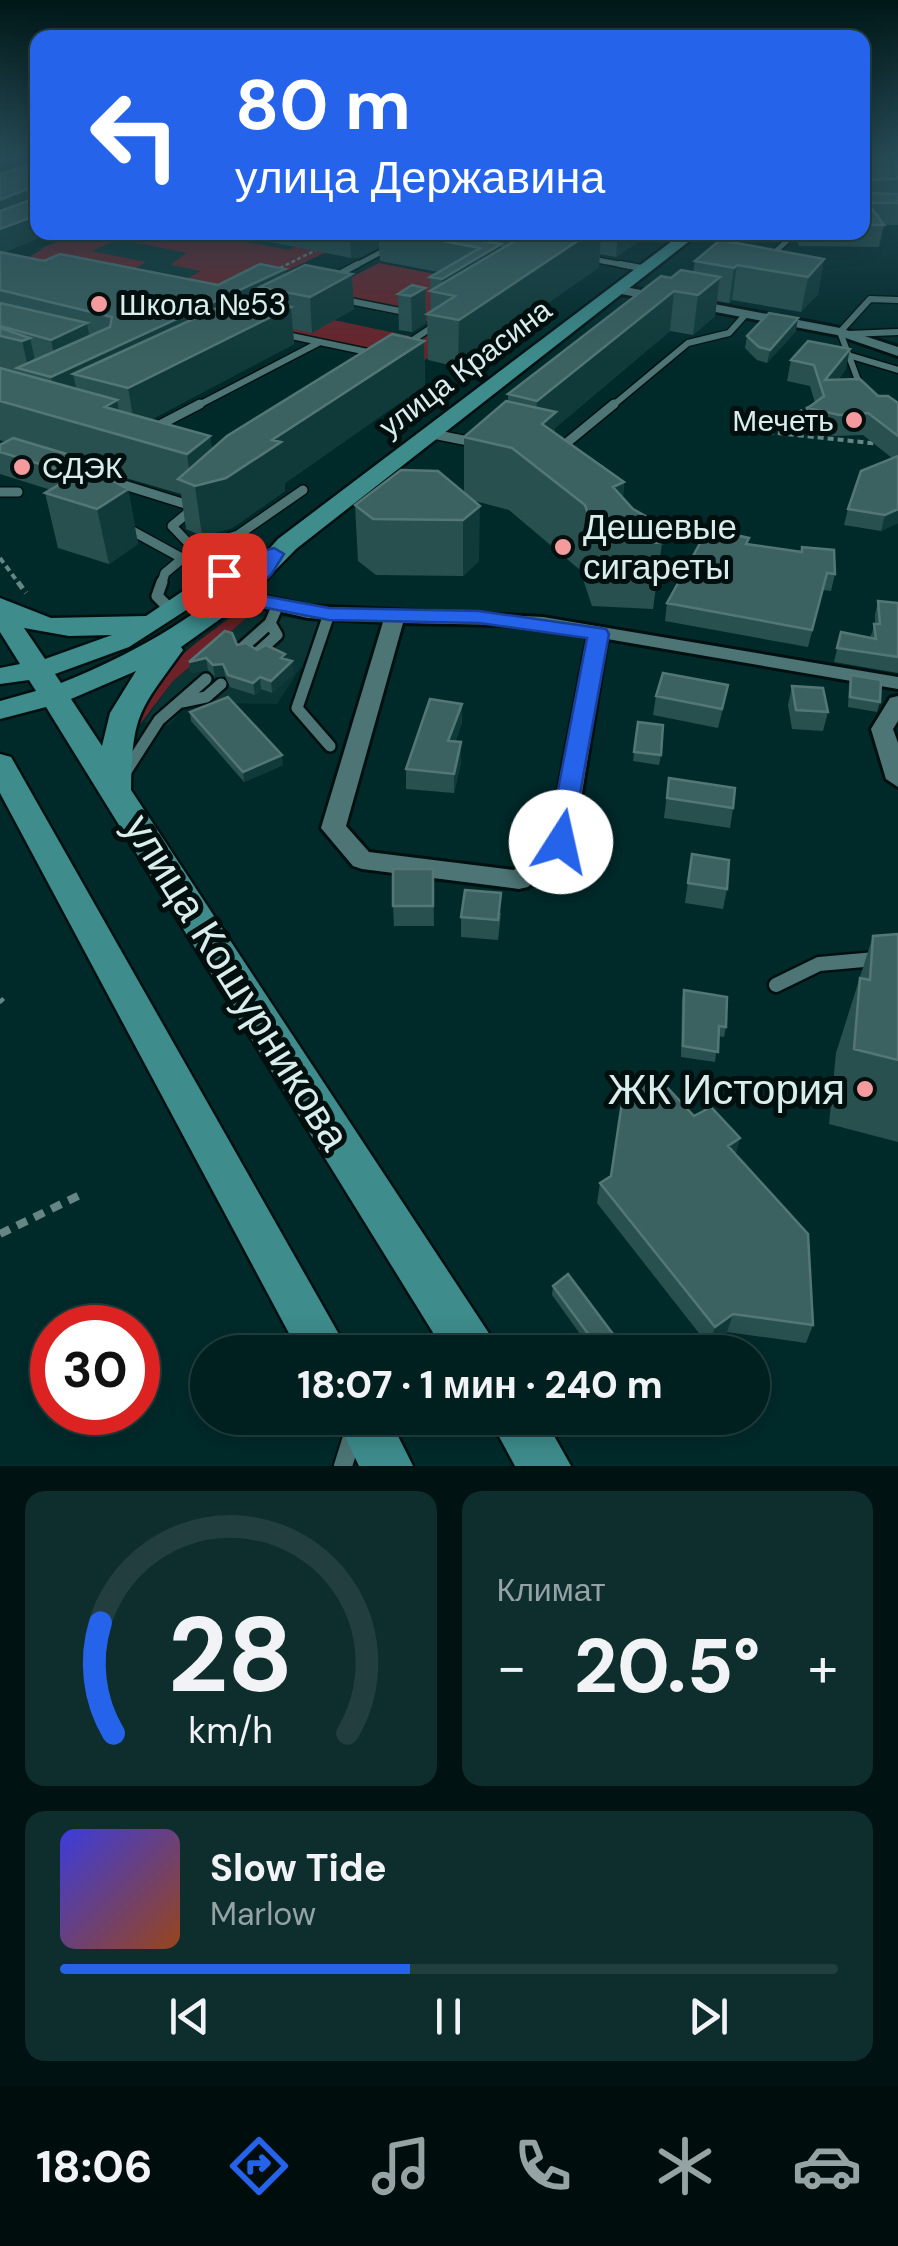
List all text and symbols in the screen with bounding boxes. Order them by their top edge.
text: 80 m [235,60,411,151]
icon: left [70,70,200,200]
text: улица Державина [235,148,605,207]
place label: Школа №53 [119,285,286,324]
street label: улица Красина [371,290,559,446]
marker: Школа №53 [88,293,110,315]
place label: Мечеть [732,401,834,440]
marker: Мечеть [843,409,865,431]
place label: СДЭК [42,448,123,487]
marker: СДЭК [11,456,33,478]
place label: Дешевые сигареты [583,504,737,590]
pin [182,533,267,618]
marker: Дешевые сигареты [552,536,574,558]
icon: arrive [197,548,252,603]
position arrow [509,790,613,894]
street label: улица Кошурникова [111,804,363,1161]
place label: ЖК История [608,1062,845,1117]
marker: ЖК История [854,1078,876,1100]
speed limit sign: 30 [30,1305,160,1435]
text: 18:07 · 1 мин · 240 m [297,1360,663,1410]
text: Климат [497,1569,605,1611]
text: 28 [168,1588,293,1723]
text: 20.5° [574,1618,760,1715]
text: − [497,1631,527,1703]
text: + [808,1631,838,1703]
text: km/h [189,1708,273,1754]
text: Slow Tide [210,1843,387,1893]
text: Marlow [210,1893,316,1935]
icon: previous [162,1989,217,2044]
icon: pause [421,1989,476,2044]
icon: next [681,1989,736,2044]
icon: directions [224,2131,294,2201]
icon: music [366,2131,436,2201]
icon: phone [508,2131,578,2201]
icon: climate [650,2131,720,2201]
icon: car [792,2131,862,2201]
text: 18:06 [36,2137,152,2196]

